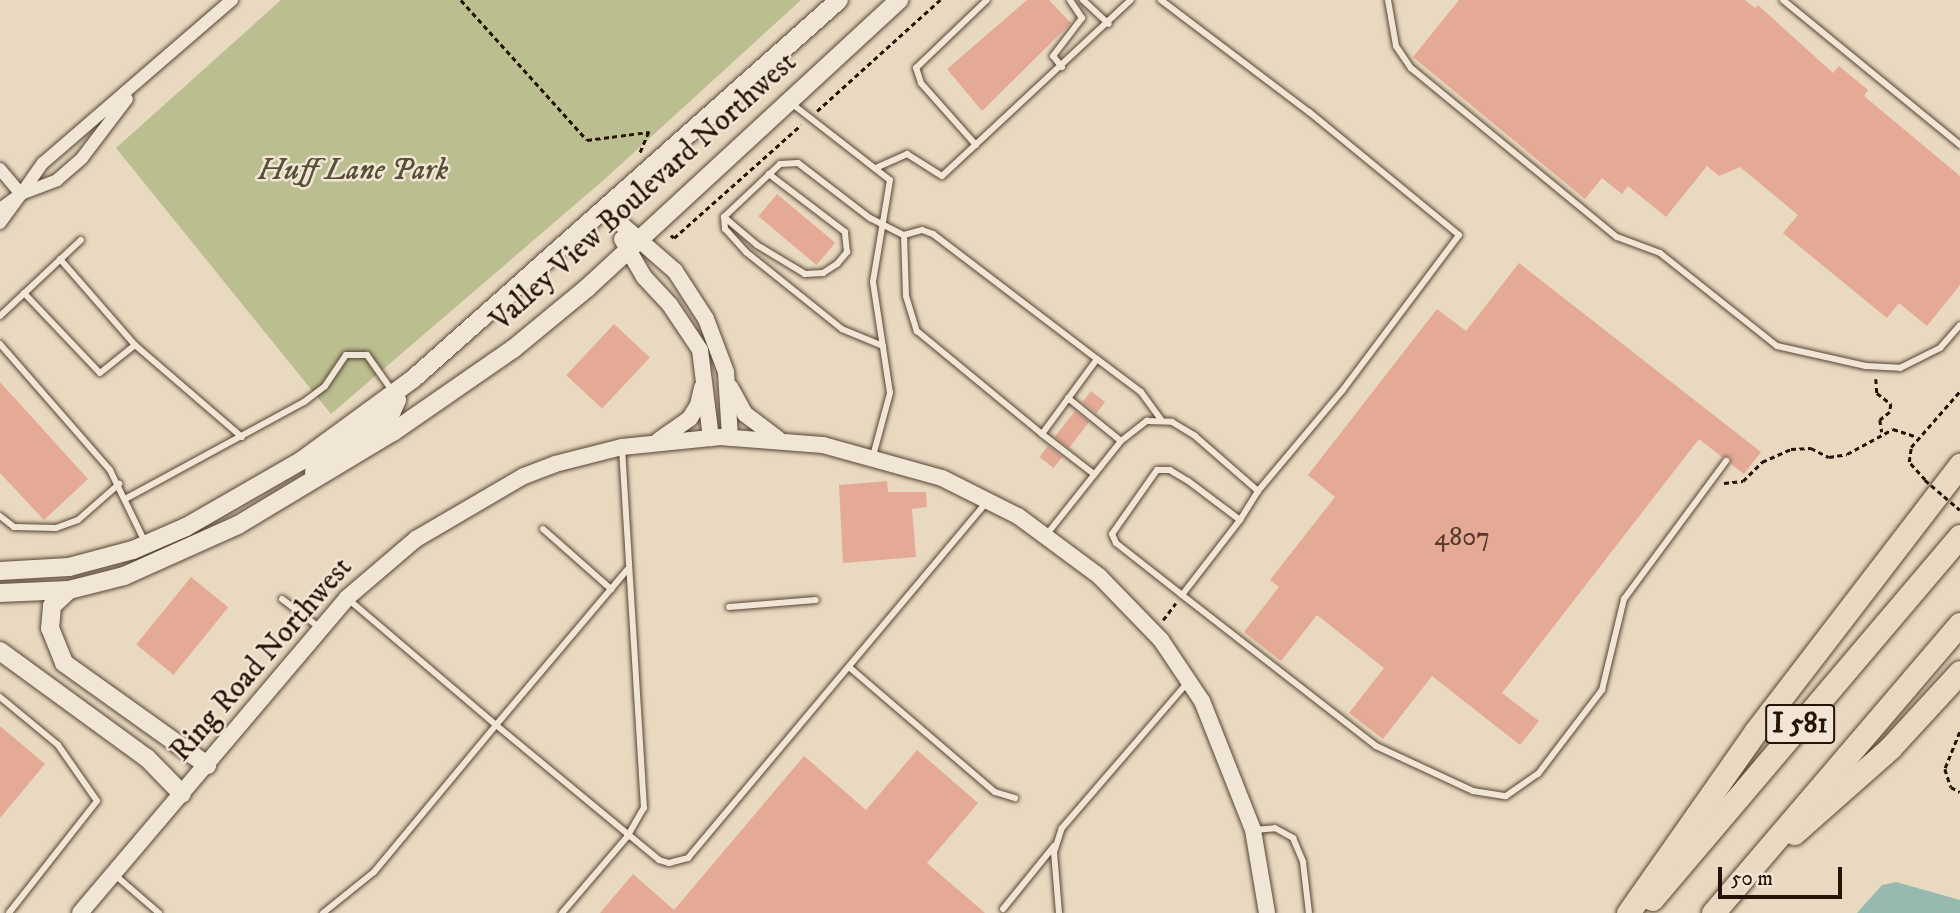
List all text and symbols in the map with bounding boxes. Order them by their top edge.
street label: Valley View Boulevard Northwest [484,45,804,339]
park label: Huff Lane Park [258,153,448,189]
house number: 4807 [1434,522,1490,554]
street label: Ring Road Northwest [163,550,361,770]
road number: I 581 [1765,700,1835,748]
scale bar [1722,853,1846,897]
text: 50 m [1731,866,1773,892]

